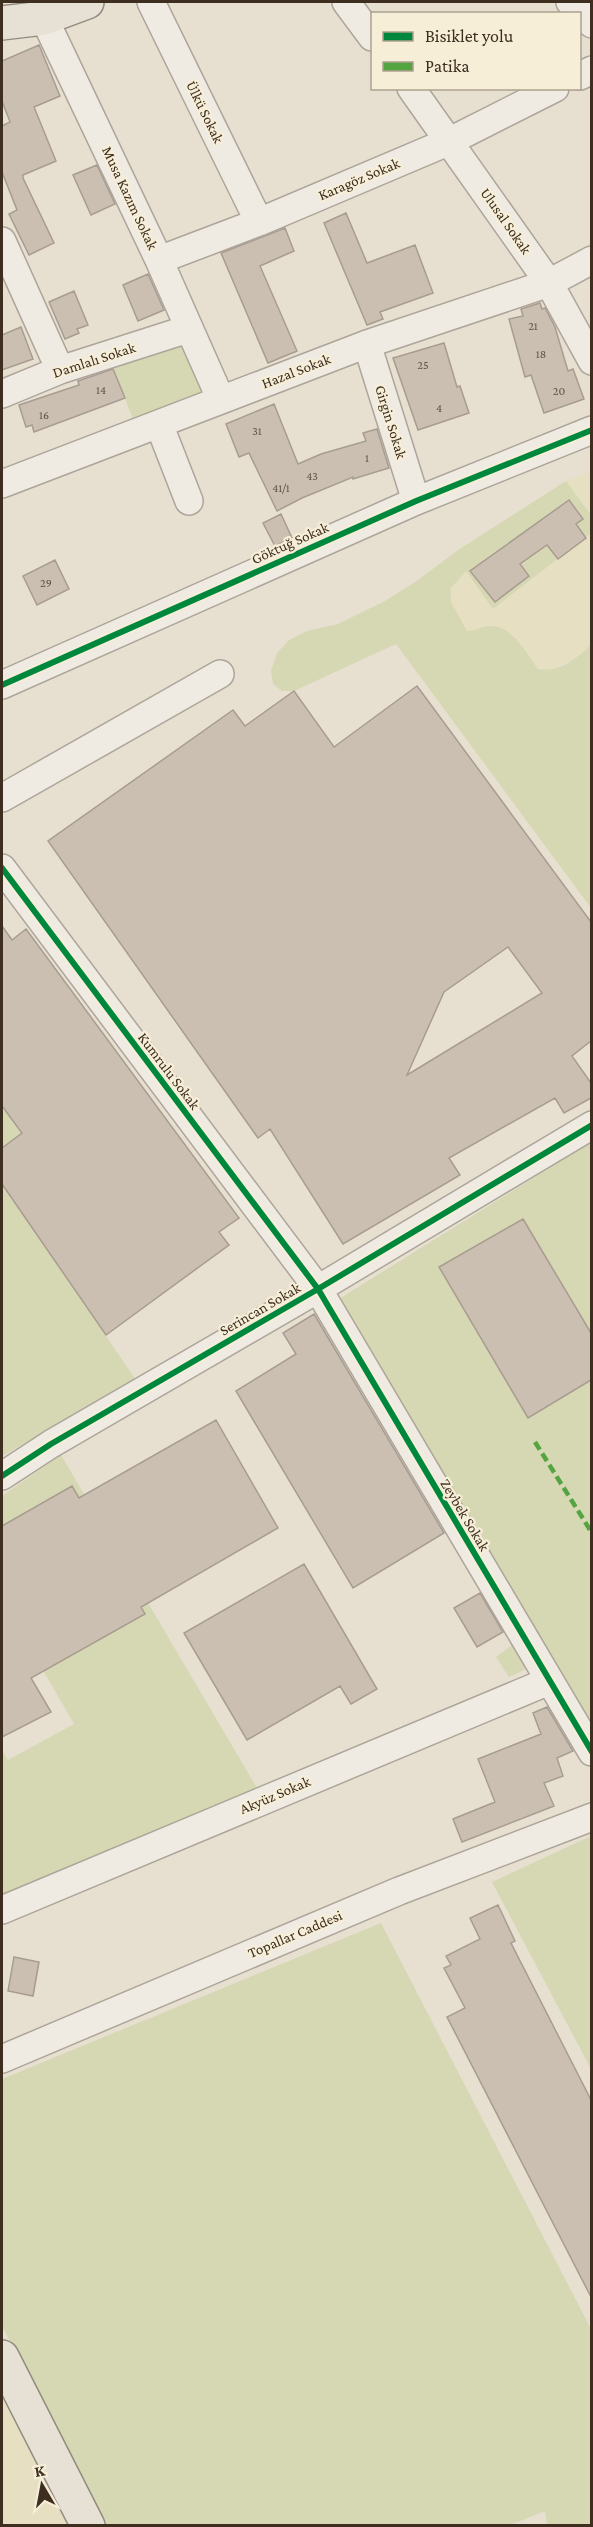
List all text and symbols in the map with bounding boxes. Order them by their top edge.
legend [371,12,581,90]
text: Bisiklet yolu [425,26,514,46]
text: Patika [425,56,470,76]
street label: Ülkü Sokak [183,78,227,146]
street label: Musa Kazım Sokak [99,144,161,253]
street label: Karagöz Sokak [316,154,403,204]
street label: Ulusal Sokak [477,185,535,258]
house number: 21 [528,319,538,333]
street label: Damlalı Sokak [51,339,138,381]
house number: 18 [536,347,546,361]
street label: Hazal Sokak [259,350,333,391]
house number: 25 [417,358,429,372]
house number: 14 [96,383,106,397]
street label: Girgin Sokak [371,383,410,462]
house number: 20 [553,384,565,398]
house number: 4 [436,401,442,415]
house number: 16 [39,408,49,422]
house number: 31 [252,424,262,438]
house number: 1 [365,451,369,465]
house number: 43 [306,469,318,483]
house number: 41/1 [272,481,290,495]
street label: Göktuğ Sokak [249,519,332,568]
house number: 29 [40,576,52,590]
street label: Kumrulu Sokak [135,1029,204,1113]
street label: Serincan Sokak [217,1279,304,1339]
street label: Zeybek Sokak [436,1476,493,1555]
street label: Akyüz Sokak [237,1773,314,1818]
street label: Topallar Caddesi [246,1907,345,1962]
north arrow [12,2455,72,2515]
text: K [33,2461,47,2480]

